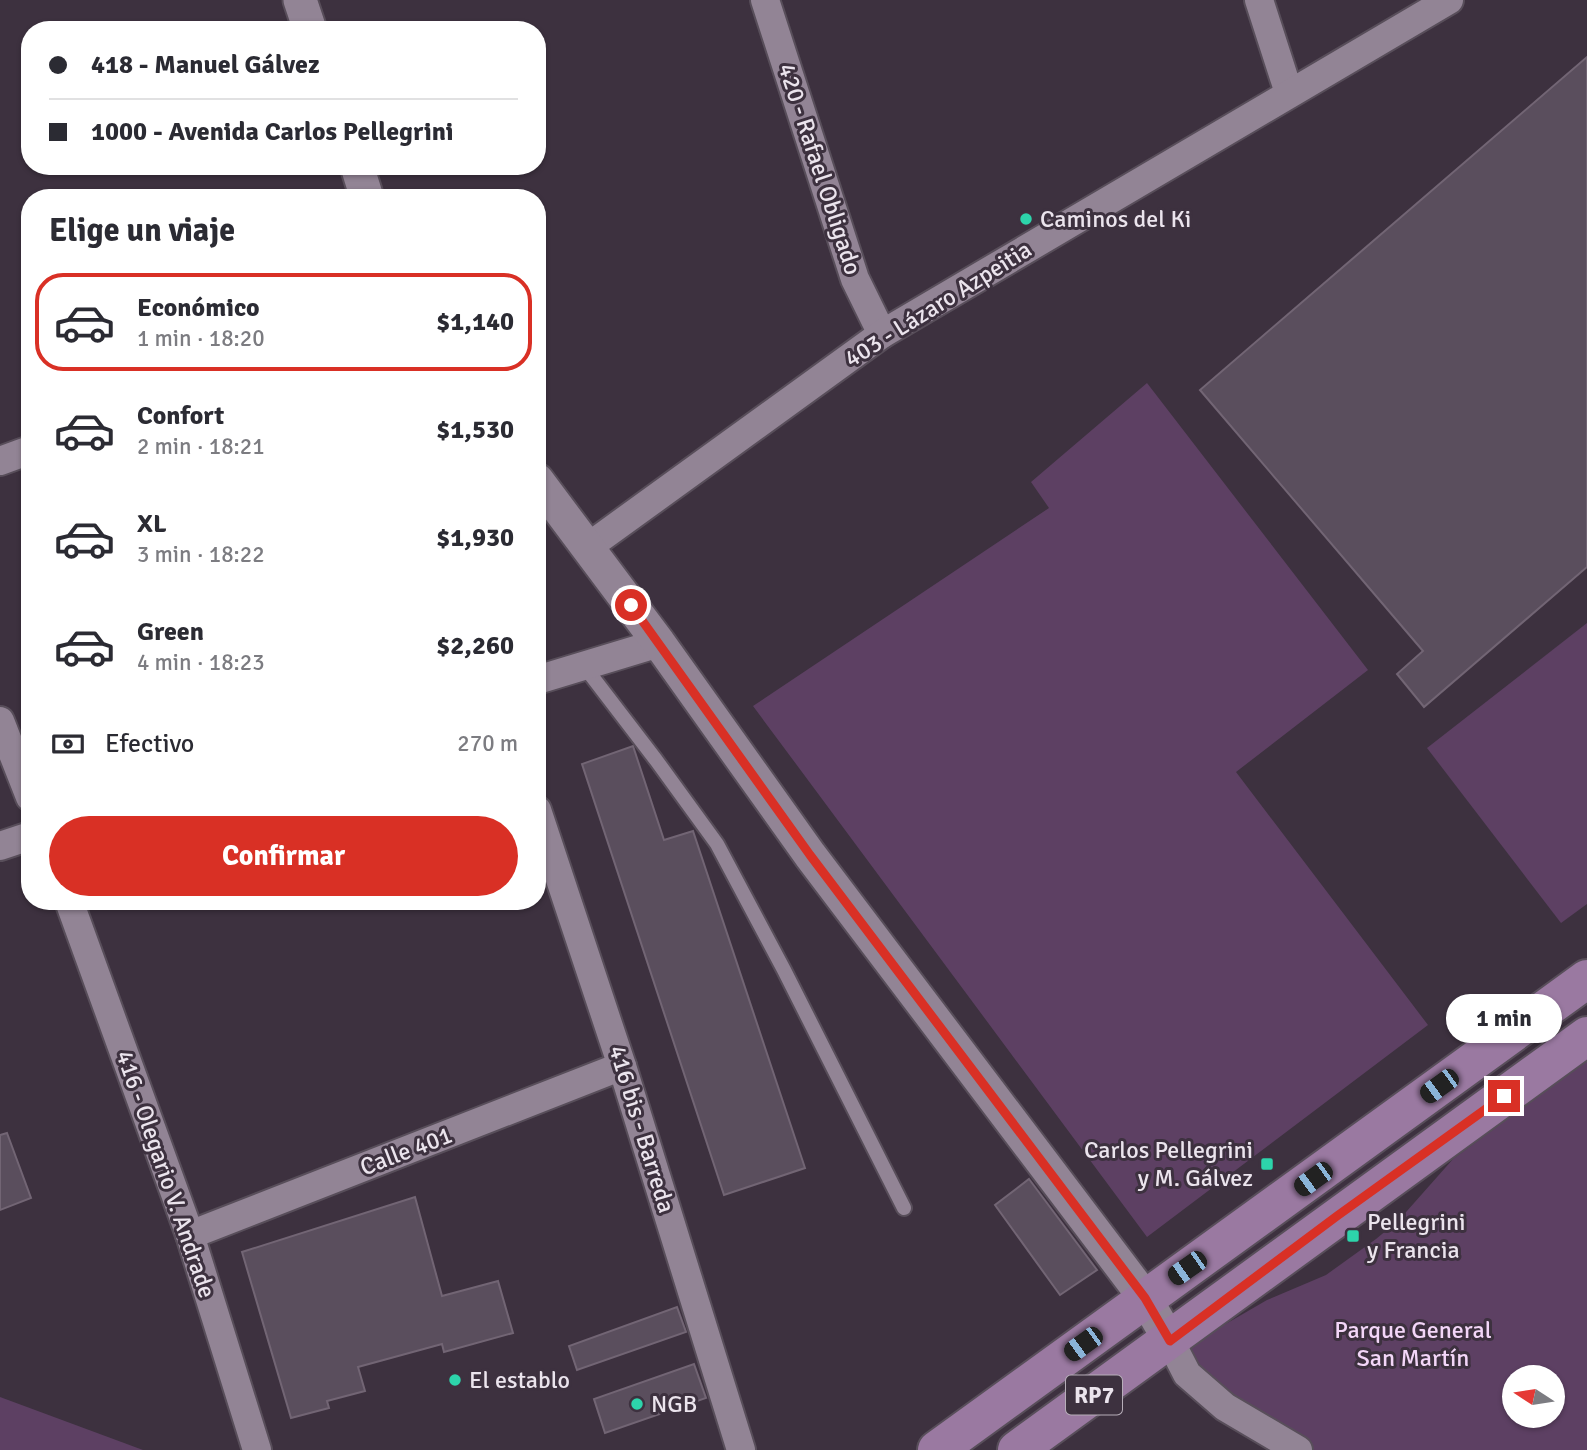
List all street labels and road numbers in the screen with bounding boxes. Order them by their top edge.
street label: 420 - Rafael Obligado [772,59,868,279]
street label: 403 - Lázaro Azpeitia [839,234,1037,374]
street label: 416 bis - Barreda [602,1042,682,1216]
street label: 416 - Olegario V. Andrade [109,1046,223,1302]
street label: Calle 401 [356,1120,456,1182]
road number: RP7 [1066,1376,1122,1414]

